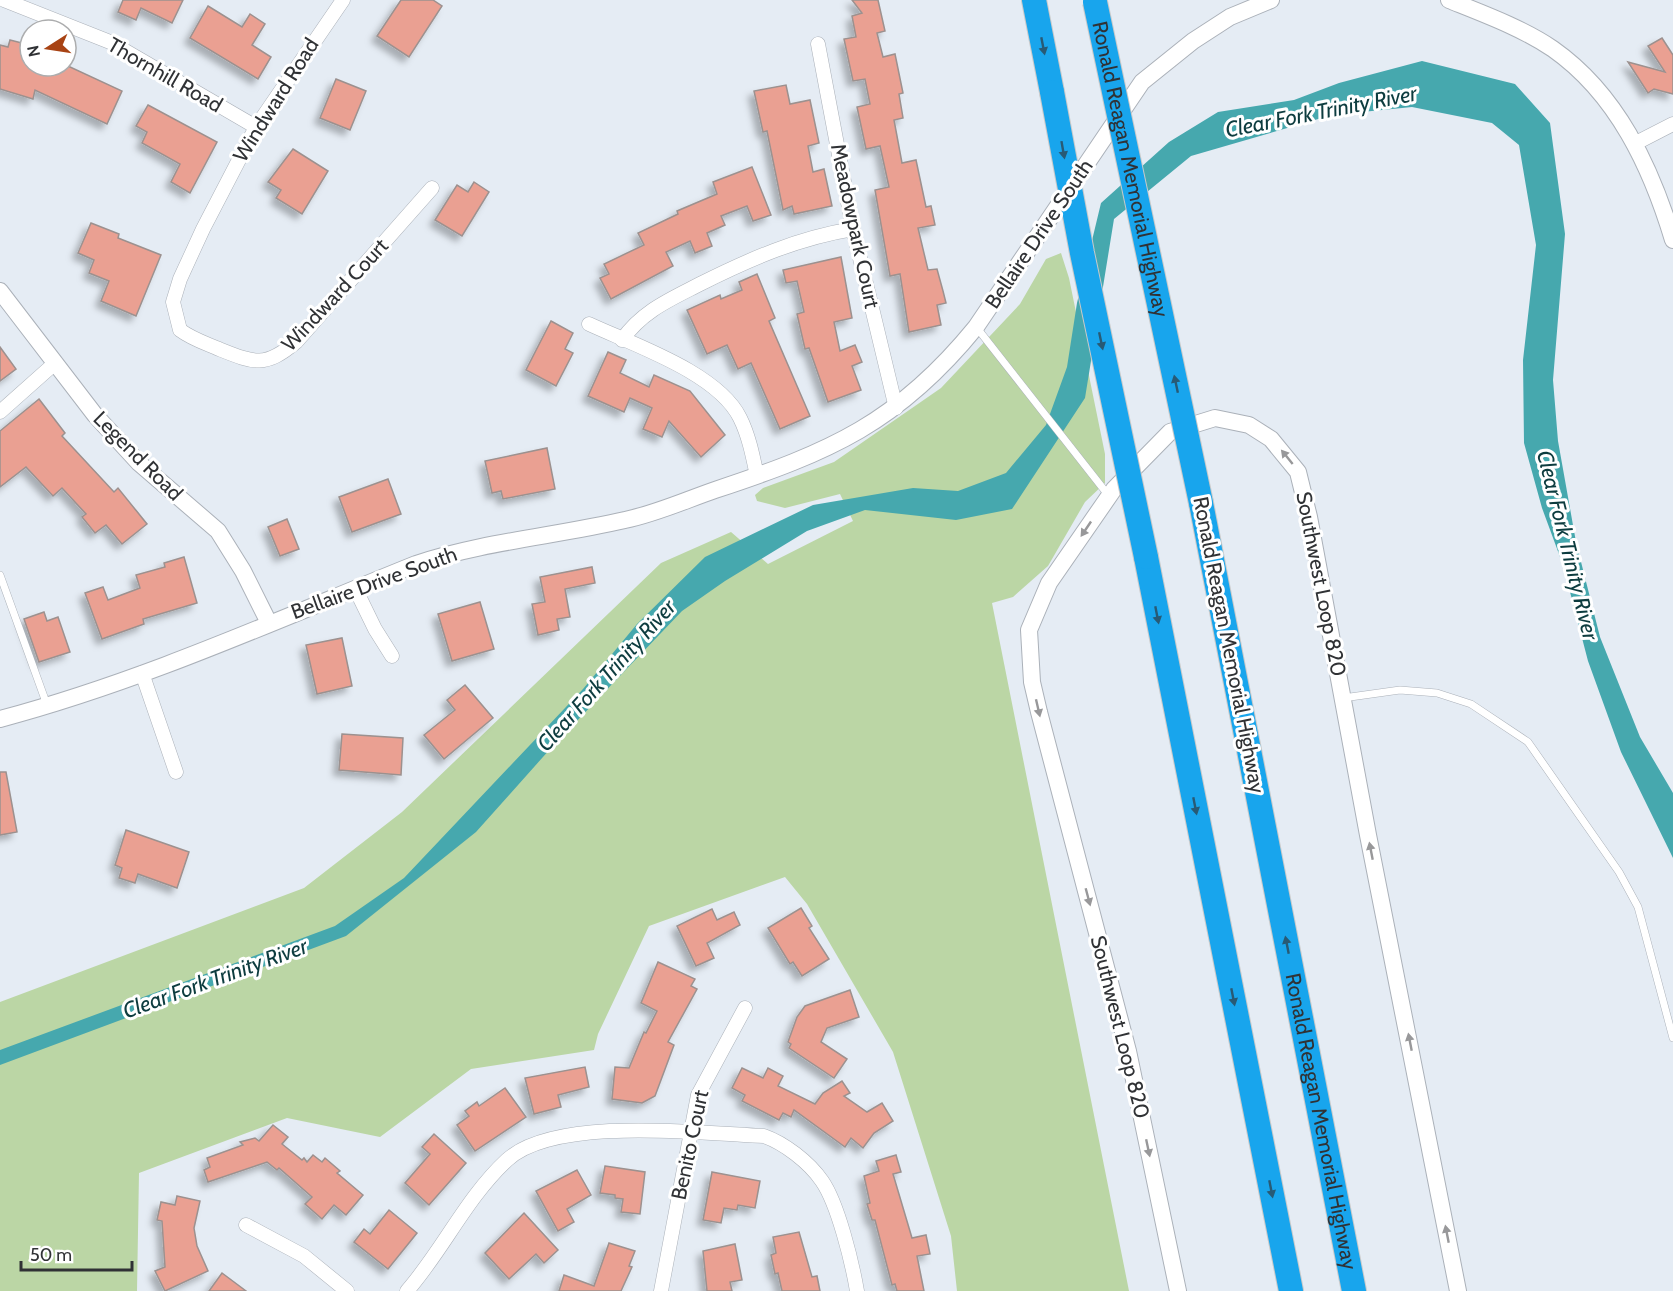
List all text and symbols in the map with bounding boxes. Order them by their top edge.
north arrow [18,18,78,78]
street label: Ronald Reagan Memorial Highway [1087,19,1174,320]
street label: Thornhill Road [103,32,227,117]
street label: Windward Road [228,33,324,166]
one-way arrow [1039,37,1048,56]
text: N [23,44,44,59]
water label: Clear Fork Trinity River [1223,79,1420,143]
one-way arrow [1058,140,1067,159]
street label: Meadowpark Court [826,141,885,310]
street label: Bellaire Drive South [979,154,1098,313]
street label: Windward Court [276,233,393,356]
one-way arrow [1097,332,1106,351]
one-way arrow [1171,374,1180,393]
street label: Legend Road [89,406,188,505]
water label: Clear Fork Trinity River [1531,447,1604,644]
one-way arrow [1280,449,1293,465]
street label: Southwest Loop 820 [1291,489,1352,678]
street label: Ronald Reagan Memorial Highway [1188,495,1271,796]
one-way arrow [1080,521,1092,537]
street label: Bellaire Drive South [287,541,460,624]
water label: Clear Fork Trinity River [531,593,682,757]
one-way arrow [1153,606,1162,625]
one-way arrow [1034,699,1043,718]
one-way arrow [1191,797,1200,816]
one-way arrow [1366,841,1375,860]
one-way arrow [1083,888,1093,906]
water label: Clear Fork Trinity River [119,932,312,1024]
street label: Southwest Loop 820 [1086,933,1155,1121]
one-way arrow [1282,935,1291,954]
street label: Ronald Reagan Memorial Highway [1281,971,1363,1272]
one-way arrow [1229,988,1238,1007]
one-way arrow [1405,1032,1414,1051]
street label: Benito Court [666,1088,713,1202]
one-way arrow [1144,1138,1153,1157]
one-way arrow [1267,1179,1276,1198]
one-way arrow [1442,1224,1451,1243]
scale bar [21,1234,132,1272]
text: 50 m [30,1244,72,1266]

